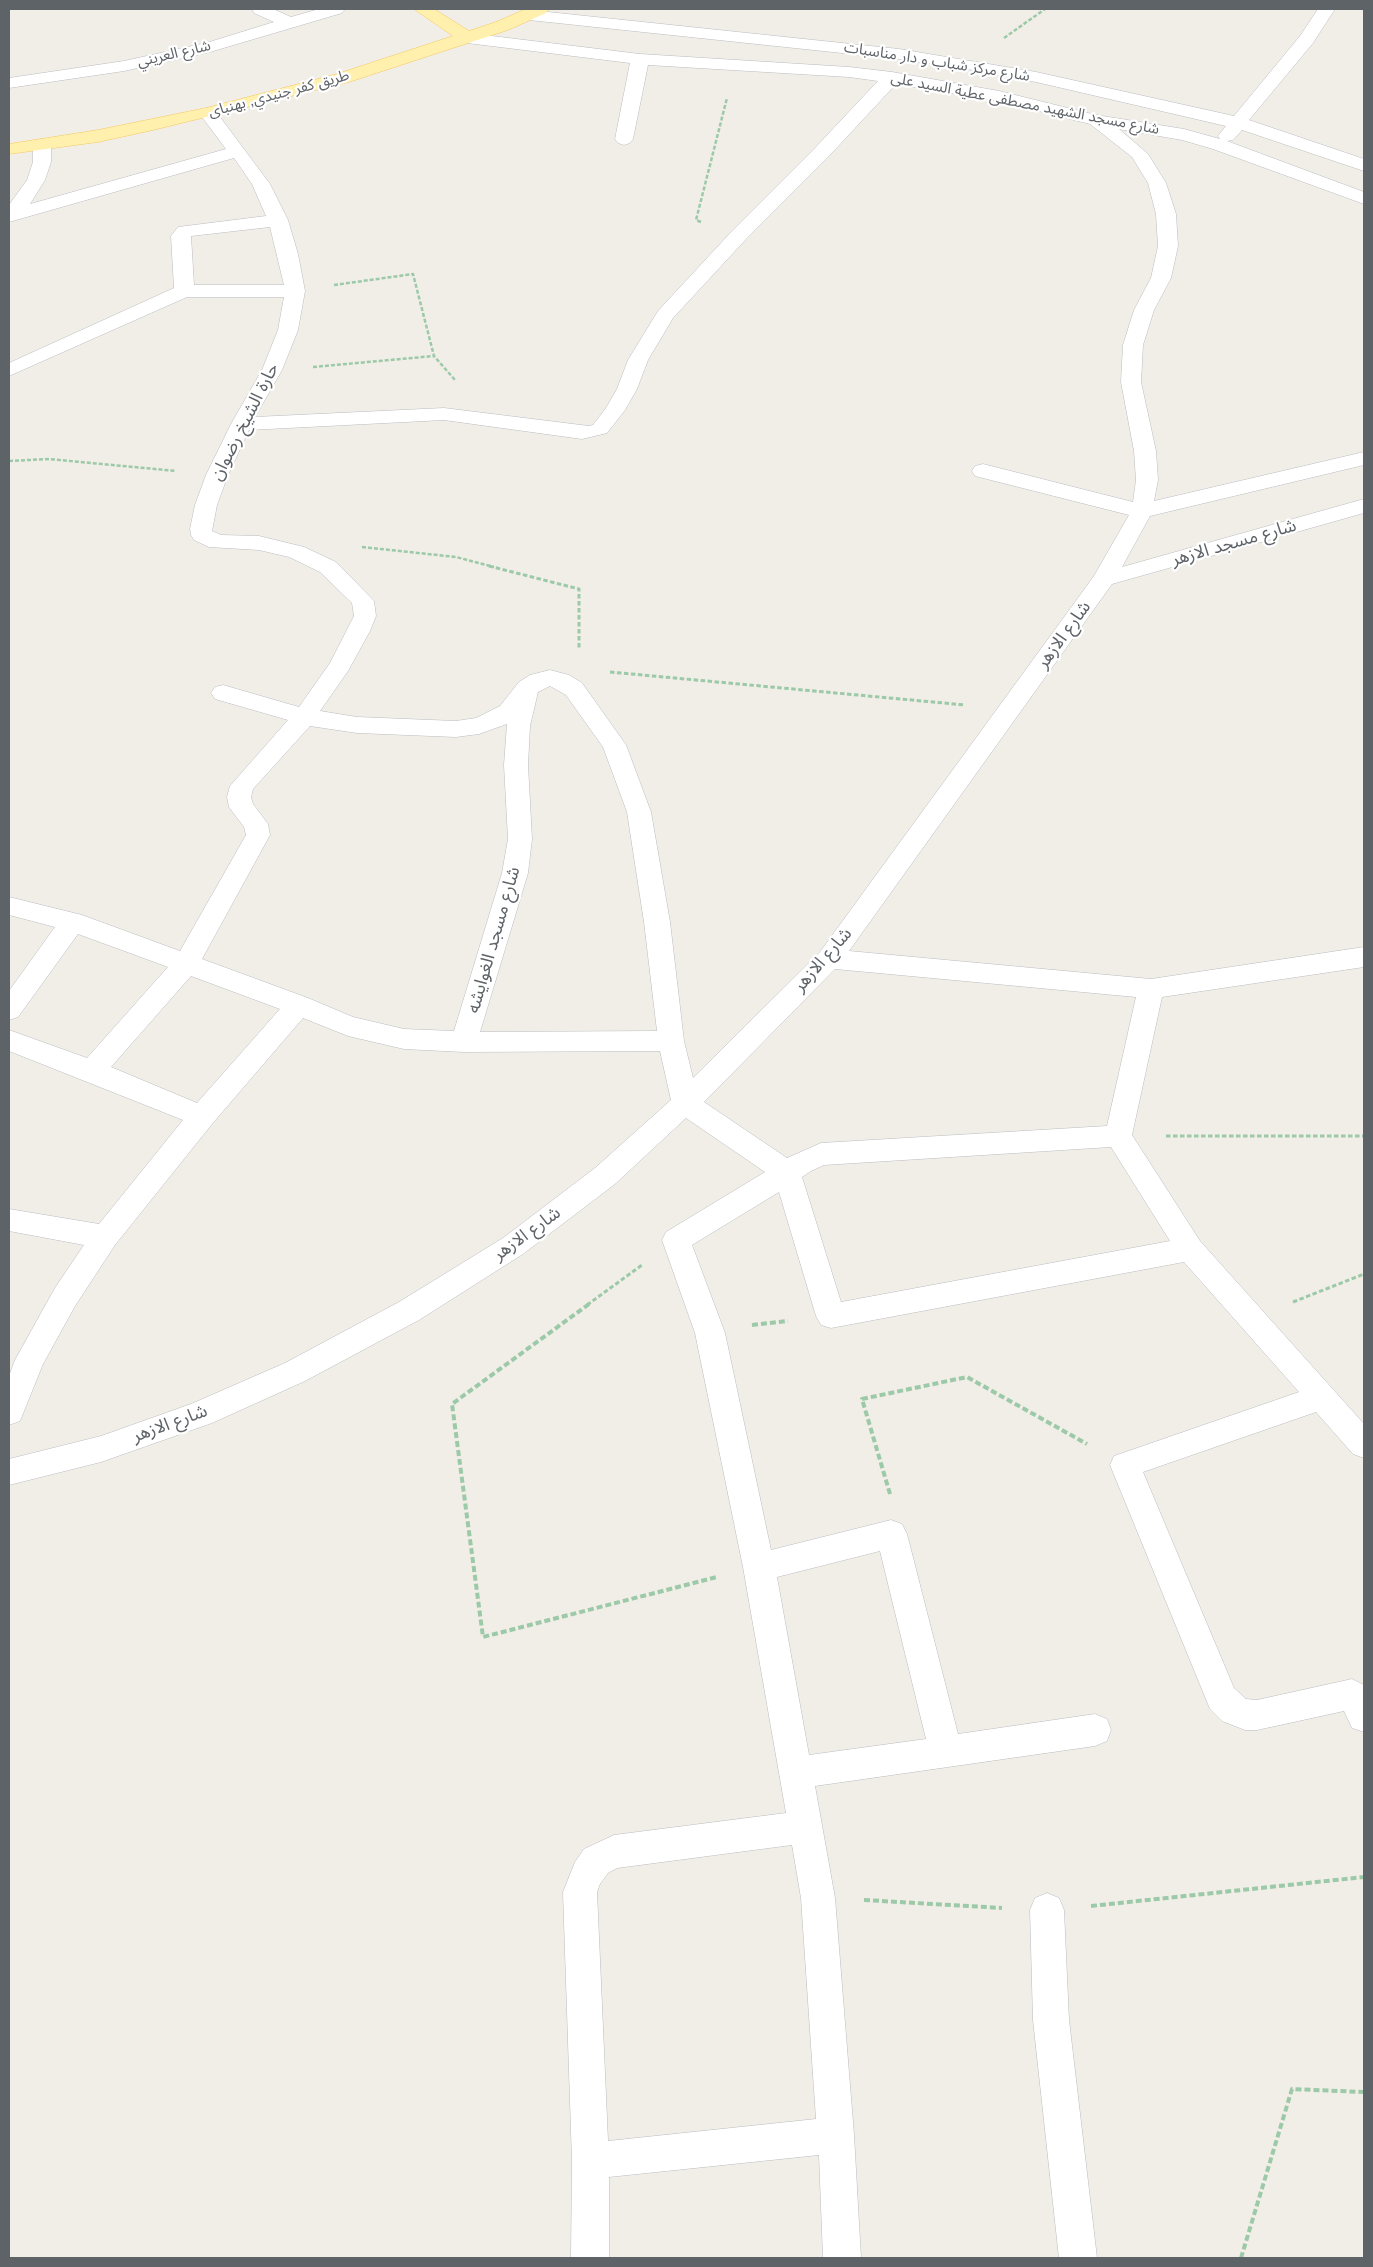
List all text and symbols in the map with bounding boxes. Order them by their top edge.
street label: شارع العريني [136,37,212,71]
street label: شارع مركز شباب و دار مناسبات [843,38,1031,86]
street label: طريق كفر جنيدي, بهنباى [207,67,351,121]
street label: شارع مسجد الشهيد مصطفى عطية السيد على [889,69,1161,139]
street label: حارة الشيخ رضوان [206,360,284,484]
street label: شارع مسجد الازهر [1169,515,1299,571]
street label: شارع الازهر [1032,597,1096,673]
street label: شارع مسجد الغوايشه [463,864,525,1016]
street label: شارع الازهر [789,923,857,997]
street label: شارع الازهر [489,1202,565,1266]
street label: شارع الازهر [130,1400,210,1448]

